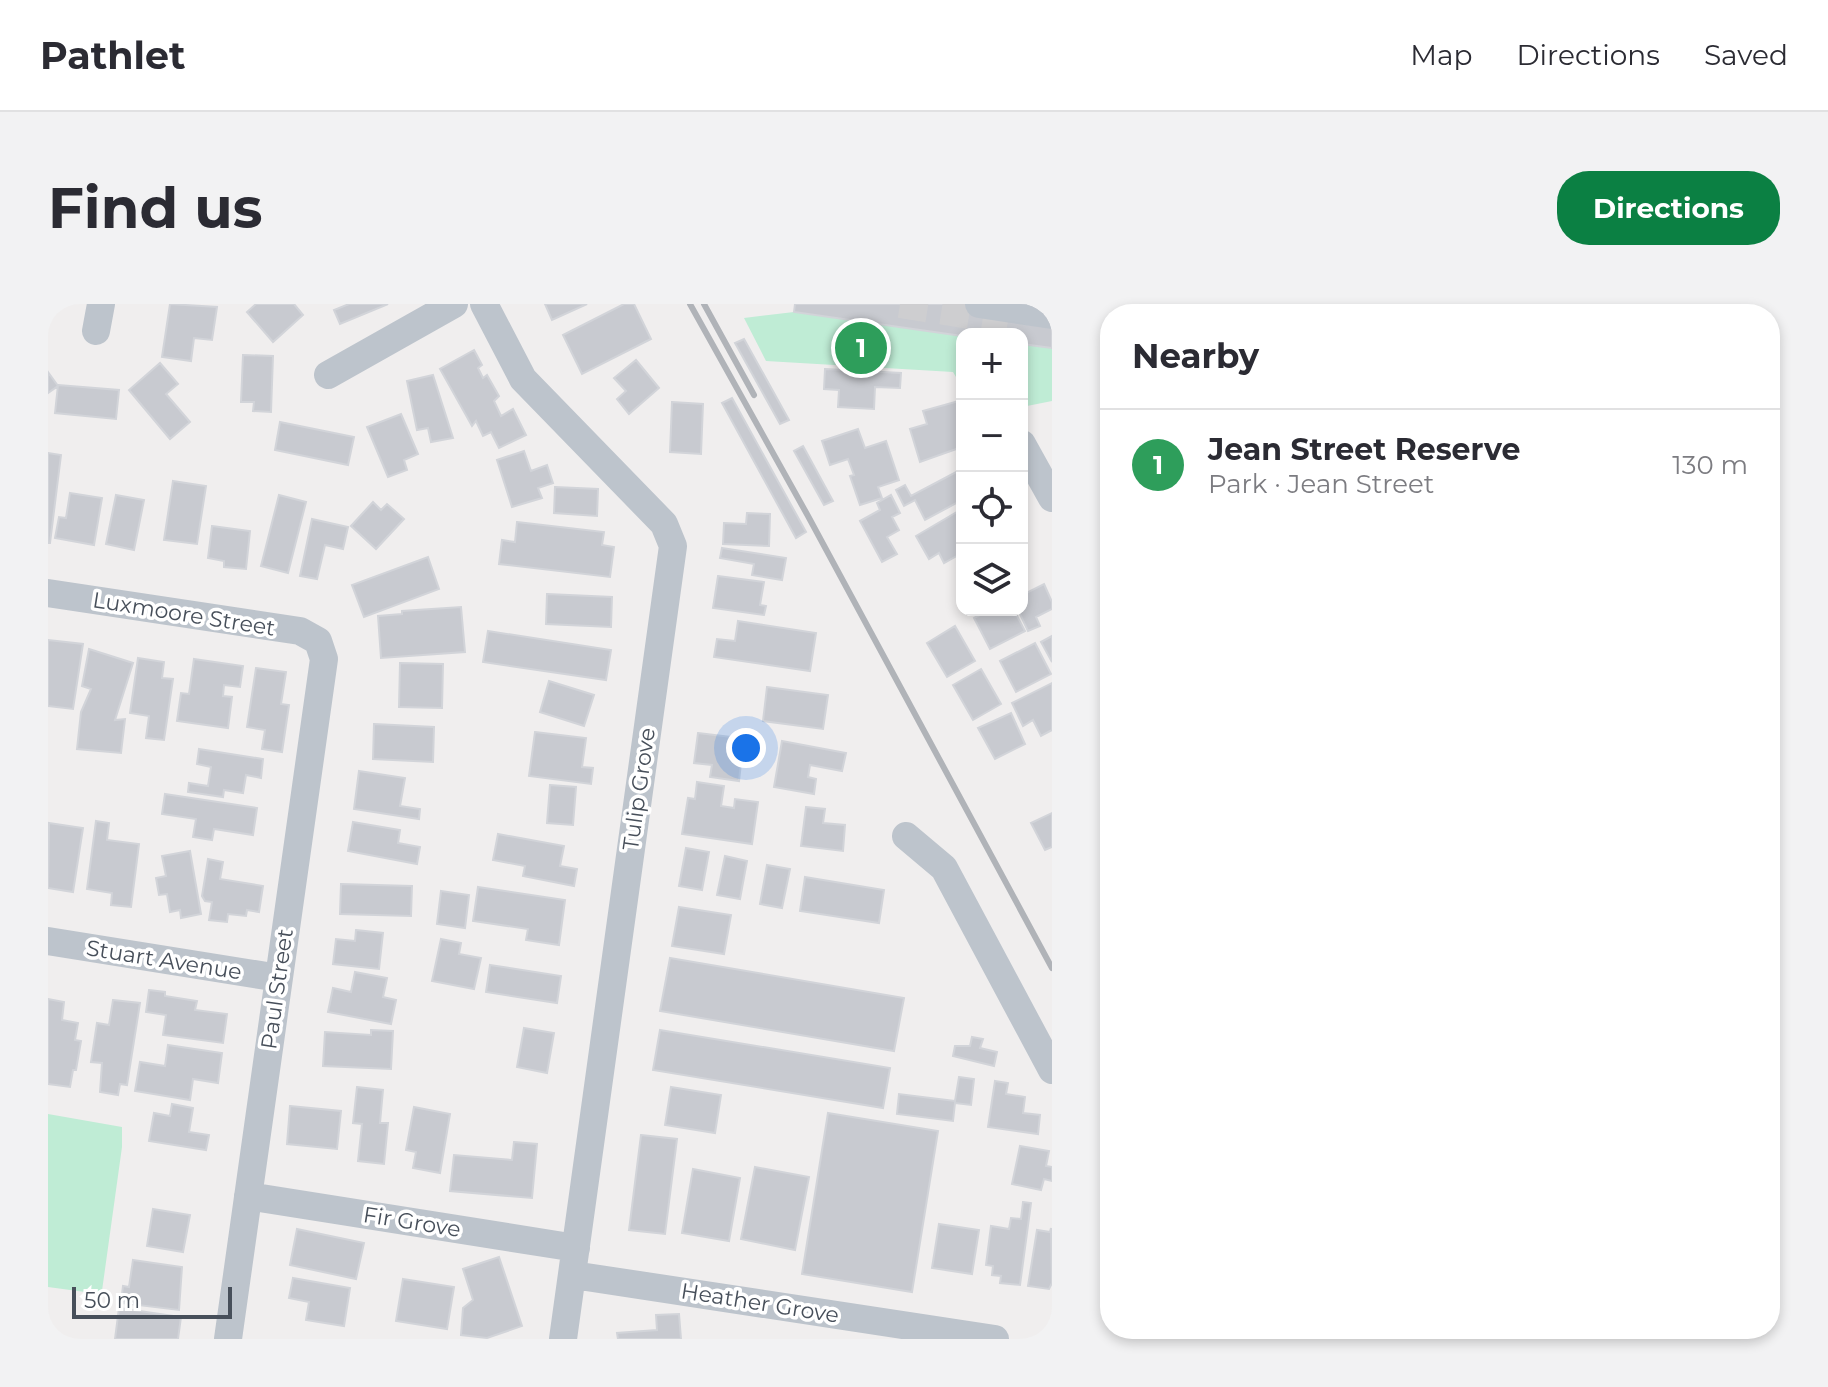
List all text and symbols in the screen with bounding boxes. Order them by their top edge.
text: Pathlet [40,32,185,79]
text: Map [1410,38,1472,72]
text: Directions [1516,38,1660,72]
text: Saved [1704,38,1788,72]
button: Directions [1557,171,1780,245]
text: Find us [48,174,262,242]
pin: 1 [835,318,887,378]
map controls [956,328,1028,616]
button: + [956,328,1028,400]
text: Nearby [1132,335,1259,377]
button: − [956,400,1028,472]
text: Jean Street Reserve [1208,431,1520,468]
text: 1 [1153,449,1163,481]
text: 130 m [1672,449,1748,481]
text: Park · Jean Street [1208,468,1434,500]
button: locate [956,472,1028,544]
button: layers [956,544,1028,616]
street label: Luxmoore Street [91,586,277,642]
street label: Tulip Grove [617,726,661,852]
your location [726,728,766,768]
street label: Paul Street [255,927,299,1051]
street label: Stuart Avenue [84,934,244,986]
street label: Fir Grove [361,1201,463,1243]
street label: Heather Grove [679,1277,841,1329]
scale bar [72,1283,232,1319]
text: 50 m [84,1287,140,1314]

